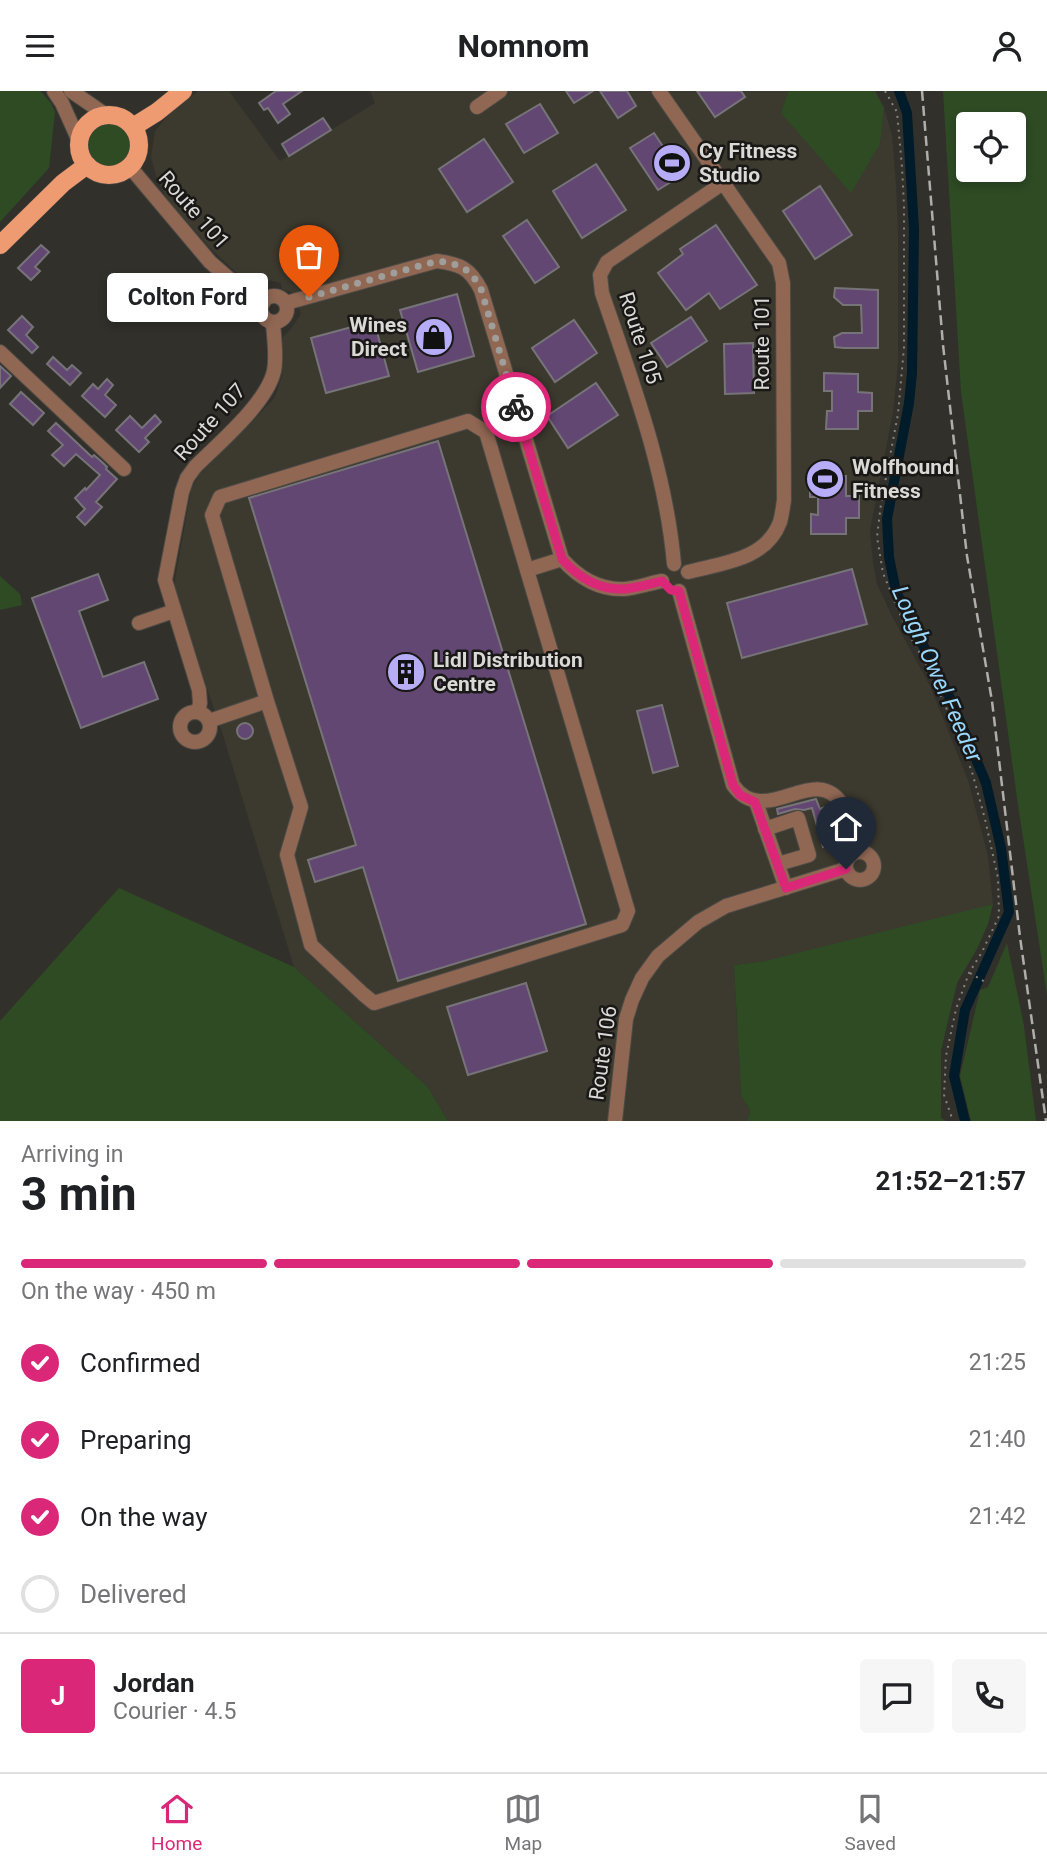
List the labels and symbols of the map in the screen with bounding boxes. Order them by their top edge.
place label: Cy Fitness Studio [699,139,798,187]
sports icon: Cy Fitness Studio [651,142,693,184]
street label: Route 101 [154,166,234,254]
pin [279,225,339,297]
callout: Colton Ford [106,273,267,321]
street label: Route 105 [614,289,666,387]
street label: Route 101 [750,295,774,391]
place label: Wines Direct [349,313,407,361]
shop icon: Wines Direct [413,316,455,358]
courier [481,372,551,442]
street label: Route 107 [169,379,251,465]
place label: Wolfhound Fitness [852,455,954,503]
sports icon: Wolfhound Fitness [804,458,846,500]
water label: Lough Owel Feeder [886,582,989,768]
place label: Lidl Distribution Centre [433,648,583,696]
building icon: Lidl Distribution Centre [385,651,427,693]
pin [816,797,876,869]
street label: Route 106 [584,1004,622,1102]

